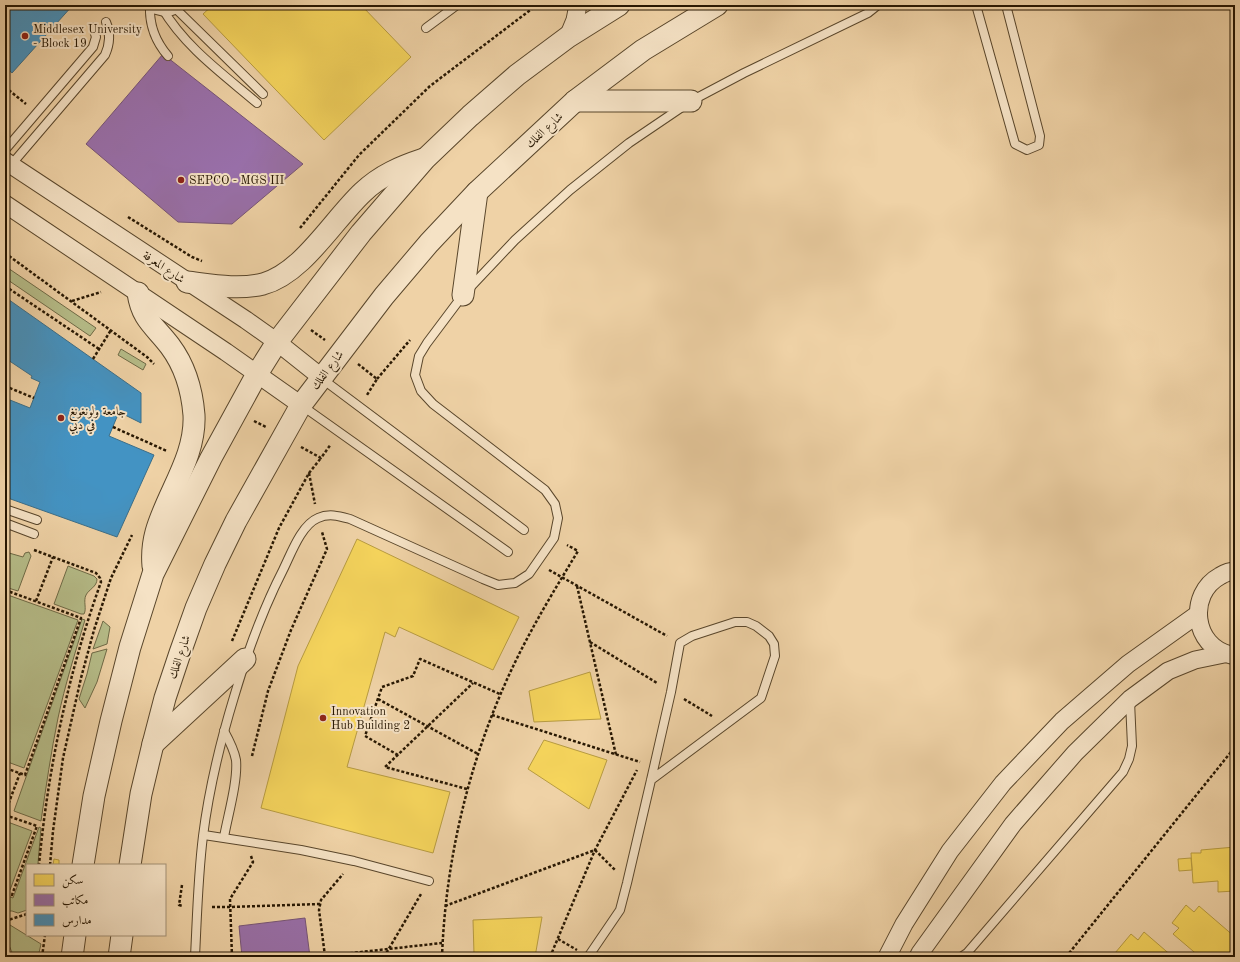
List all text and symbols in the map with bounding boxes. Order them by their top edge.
place label: Middlesex University - Block 19 [33,24,143,50]
marker: Middlesex University - Block 19 [20,31,30,41]
street label: شارع الفلك [524,111,568,154]
marker: SEPCO - MGS III [176,175,186,185]
place label: SEPCO - MGS III [189,175,284,187]
street label: شارع المعرفة [138,250,187,290]
street label: شارع الفلك [309,349,350,395]
place label: جامعة ولونغونغ في دبي [69,406,126,435]
marker: جامعة ولونغونغ في دبي [56,413,66,423]
street label: شارع الفلك [167,634,197,682]
place label: Innovation Hub Building 2 [331,706,410,732]
marker: Innovation Hub Building 2 [318,713,328,723]
legend [26,864,166,936]
text: سكن [62,874,83,889]
text: مكاتب [62,894,88,908]
text: مدارس [62,915,92,928]

